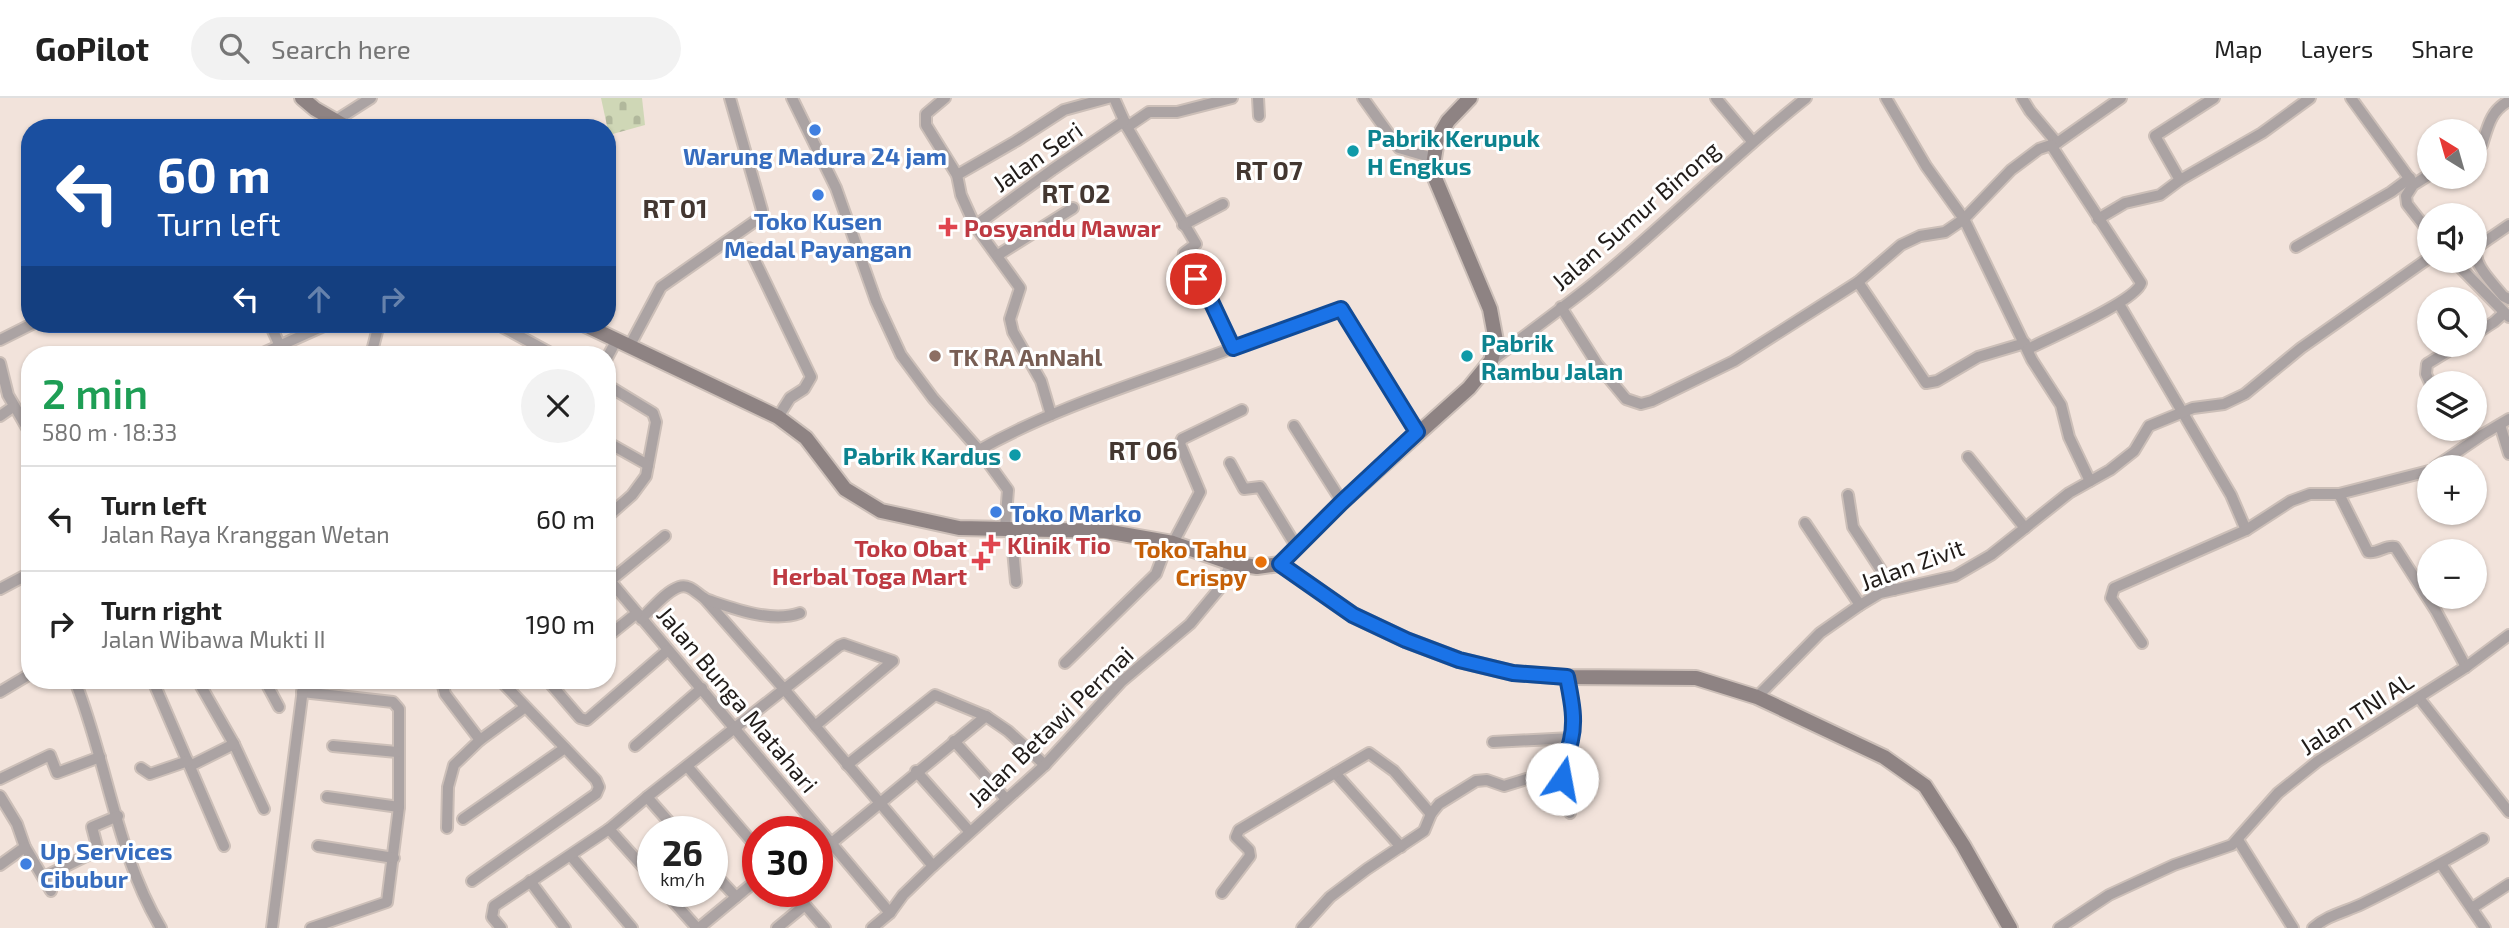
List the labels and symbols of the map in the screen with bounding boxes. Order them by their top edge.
street label: Jalan Seri [987,115,1087,197]
north arrow [2417,119,2487,189]
marker: Warung Madura 24 jam [807,122,823,138]
place label: Pabrik Kerupuk H Engkus [1367,123,1540,180]
street label: Jalan Sumur Binong [1545,134,1725,296]
place label: Warung Madura 24 jam [683,141,947,170]
marker: Pabrik Kerupuk H Engkus [1345,143,1361,159]
district label: RT 07 [1235,154,1303,185]
district label: RT 02 [1042,177,1110,208]
marker: Toko Kusen Medal Payangan [810,187,826,203]
district label: RT 01 [643,192,707,223]
place label: Toko Kusen Medal Payangan [724,206,912,263]
place label: Posyandu Mawar [964,213,1161,242]
marker: Posyandu Mawar [938,217,958,237]
pin [1166,249,1226,309]
place label: Pabrik Rambu Jalan [1481,328,1623,385]
place label: TK RA AnNahl [949,342,1102,371]
marker: TK RA AnNahl [927,348,943,364]
marker: Pabrik Rambu Jalan [1459,348,1475,364]
district label: RT 06 [1108,434,1178,465]
place label: Pabrik Kardus [843,441,1001,470]
marker: Pabrik Kardus [1007,447,1023,463]
place label: Toko Marko [1010,498,1142,527]
marker: Toko Marko [988,504,1004,520]
place label: Klinik Tio [1007,530,1111,559]
street label: Jalan Zivit [1856,532,1968,596]
place label: Toko Obat Herbal Toga Mart [772,533,967,590]
marker: Klinik Tio [981,534,1001,554]
place label: Toko Tahu Crispy [1134,534,1247,591]
marker: Toko Obat Herbal Toga Mart [973,553,989,569]
marker: Toko Tahu Crispy [1253,554,1269,570]
street label: Jalan Bunga Matahari [652,600,824,798]
street label: Jalan Betawi Permai [961,640,1139,812]
street label: Jalan TNI AL [2294,666,2418,760]
position arrow [1525,742,1599,816]
speed limit sign: 30 [742,816,833,907]
place label: Up Services Cibubur [40,836,172,893]
marker: Up Services Cibubur [18,856,34,872]

